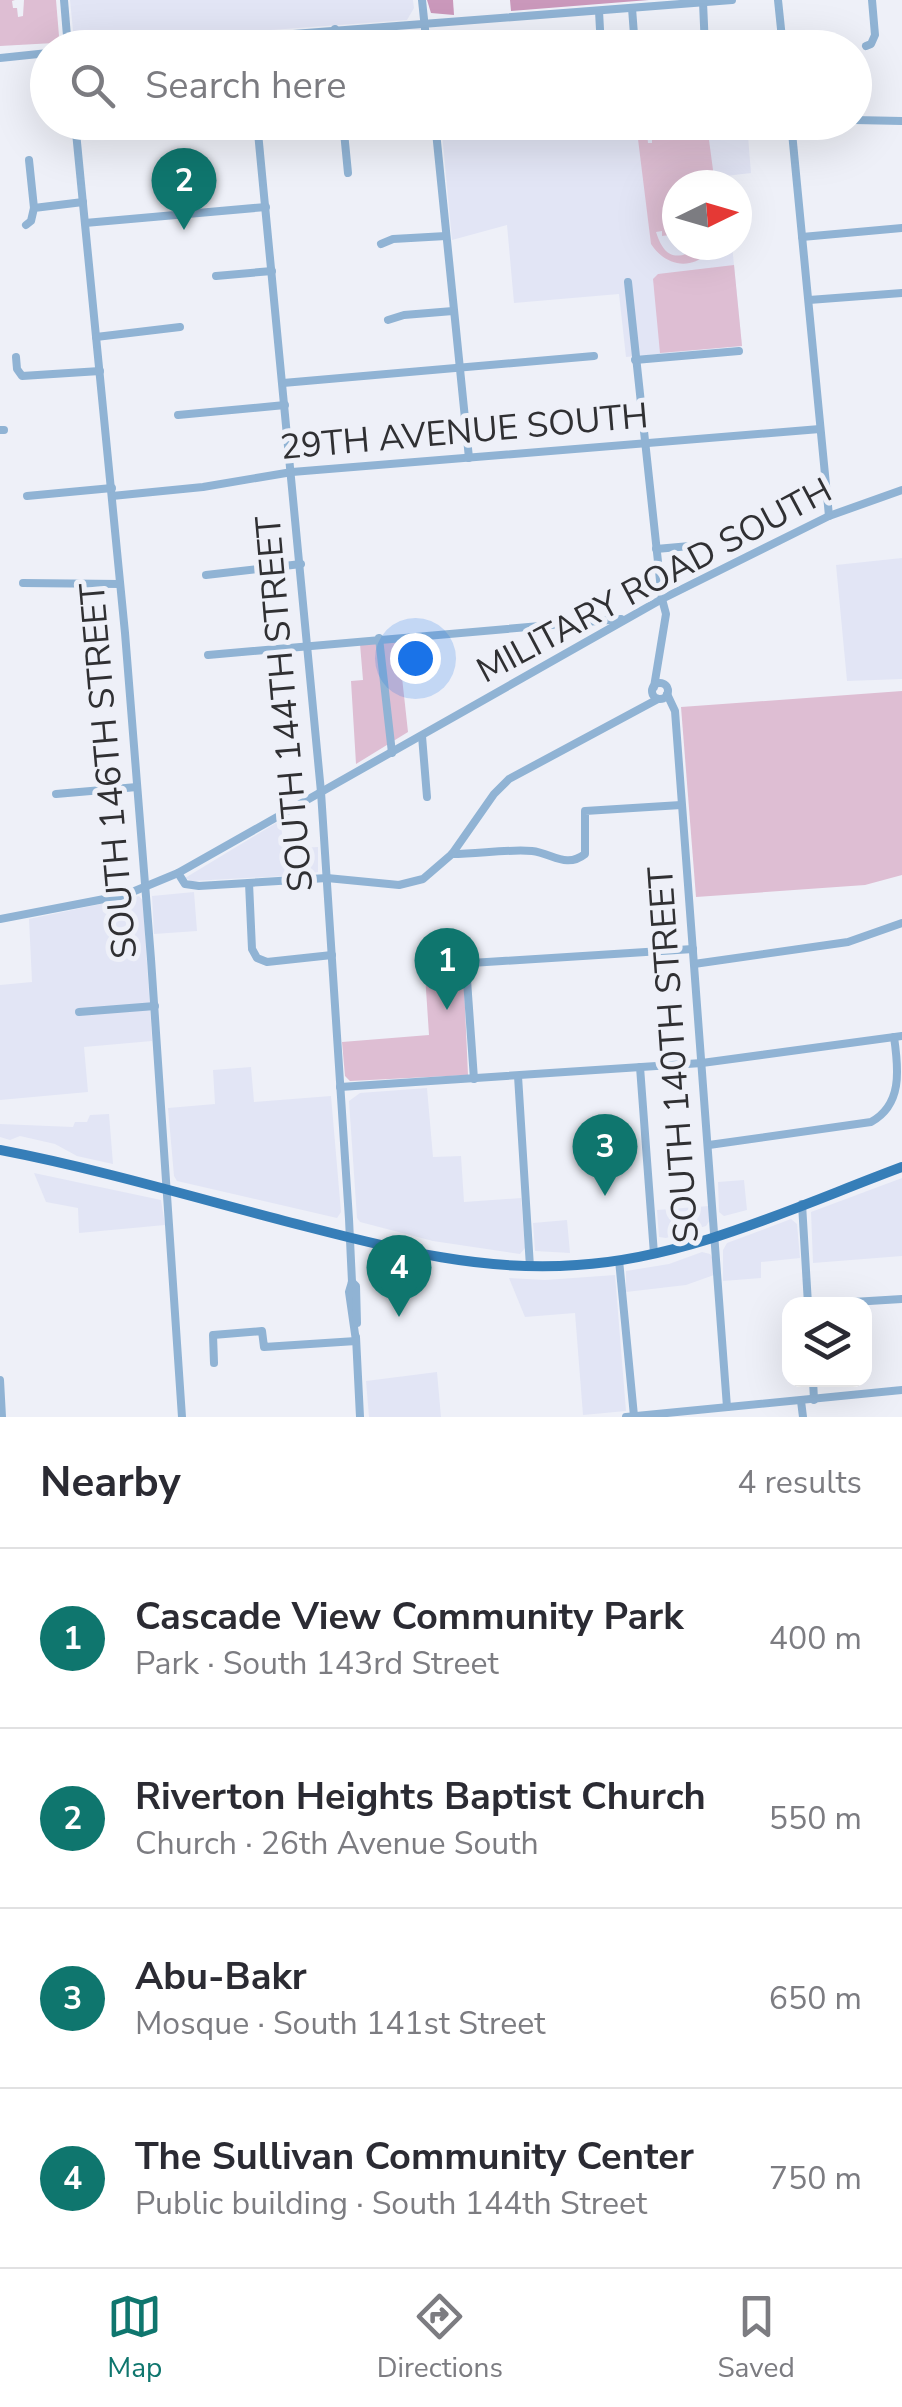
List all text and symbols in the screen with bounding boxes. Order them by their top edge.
search box [30,30,872,140]
icon: search [65,58,120,113]
text: Search here [145,60,346,111]
pin: 2 [152,148,216,230]
north arrow [662,170,752,260]
street label: 29TH AVENUE SOUTH [278,392,650,471]
street label: MILITARY ROAD SOUTH [469,467,840,694]
street label: SOUTH 144TH STREET [245,514,324,894]
street label: SOUTH 146TH STREET [69,581,148,961]
your location [390,633,441,684]
street label: SOUTH 140TH STREET [637,865,710,1245]
pin: 1 [414,928,480,1010]
pin: 3 [572,1114,638,1196]
pin: 4 [366,1234,432,1317]
map controls [782,1297,872,1387]
button: layers [782,1297,872,1387]
text: Nearby [40,1454,181,1511]
text: 4 results [737,1461,862,1504]
text: Cascade View Community Park [135,1591,684,1642]
text: 1 [63,1617,82,1660]
text: 400 m [769,1617,862,1660]
text: Park · South 143rd Street [135,1642,499,1685]
text: Riverton Heights Baptist Church [135,1771,706,1822]
text: 2 [63,1797,82,1840]
text: 550 m [769,1797,862,1840]
text: Church · 26th Avenue South [135,1822,539,1865]
text: Abu-Bakr [135,1951,307,2002]
text: 3 [63,1977,82,2020]
text: 650 m [769,1977,862,2020]
text: Mosque · South 141st Street [135,2002,546,2045]
text: The Sullivan Community Center [135,2131,694,2182]
text: 4 [63,2157,82,2200]
text: 750 m [769,2157,862,2200]
text: Public building · South 144th Street [135,2182,647,2225]
tab: Map [107,2289,162,2387]
tab: Directions [377,2289,503,2387]
tab: Saved [717,2289,795,2387]

